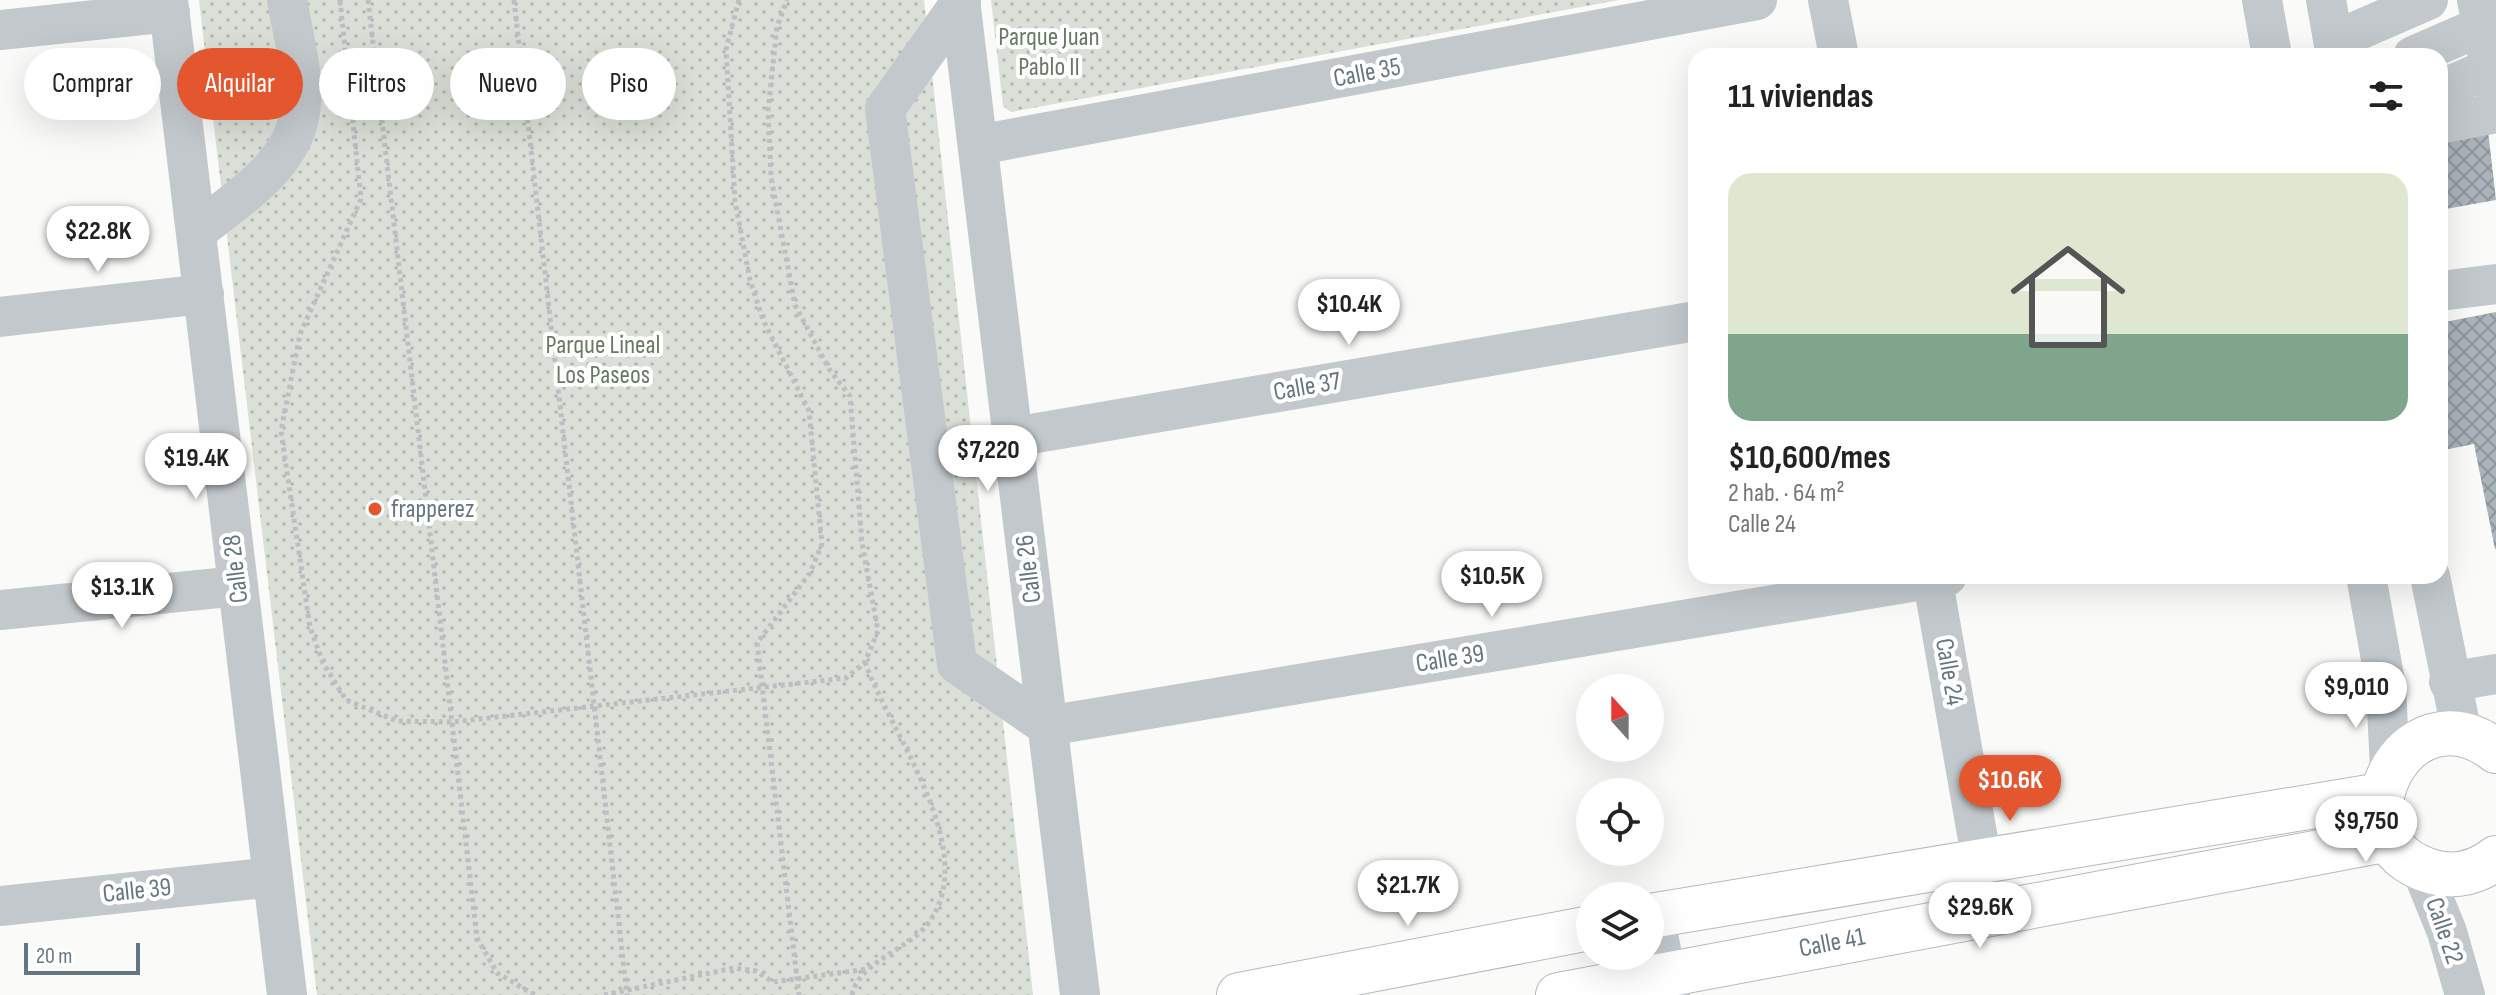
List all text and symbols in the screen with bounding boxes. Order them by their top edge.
park label: Parque Juan Pablo II [998,22,1100,83]
chip: Comprar [24,48,161,120]
chip: Alquilar [177,48,303,120]
chip: Filtros [319,48,434,120]
chip: Nuevo [450,48,566,120]
chip: Piso [582,48,676,120]
street label: Calle 35 [1331,51,1403,95]
icon: filters [2364,74,2408,118]
text: 11 viviendas [1728,76,1874,117]
pin: $22.8K [33,206,163,274]
text: $22.8K [64,216,132,247]
icon: home [1996,225,2140,369]
pin: $10.4K [1284,279,1414,347]
text: $10.4K [1316,289,1382,320]
park label: Parque Lineal Los Paseos [546,330,660,391]
street label: Calle 37 [1271,366,1344,408]
pin: $7,220 [923,425,1053,493]
pin: $19.4K [131,433,261,501]
text: $7,220 [956,435,1020,466]
text: $10,600/mes [1728,437,1891,478]
text: $19.4K [163,443,229,474]
text: 2 hab. · 64 m² [1728,478,1845,509]
place label: frapperez [391,494,474,525]
marker: frapperez [366,500,384,518]
text: Calle 24 [1728,509,1796,540]
street label: Calle 28 [216,533,256,605]
street label: Calle 26 [1009,533,1049,605]
pin: $10.5K [1427,551,1557,619]
text: $10.5K [1459,561,1525,592]
pin: $13.1K [57,562,187,630]
text: $13.1K [90,572,154,603]
street label: Calle 24 [1928,636,1970,708]
street label: Calle 39 [1414,638,1486,680]
pin: $9,010 [2291,662,2421,730]
text: $9,010 [2323,672,2389,703]
north arrow [1576,674,1664,762]
map controls [1576,674,1664,970]
pin: $10.6K [1945,755,2075,823]
text: $10.6K [1977,765,2043,796]
button: locate [1576,778,1664,866]
pin: $9,750 [2301,796,2431,864]
text: $9,750 [2333,806,2399,837]
pin: $21.7K [1343,860,1473,928]
text: $21.7K [1376,870,1440,901]
street label: Calle 39 [101,872,173,910]
button: layers [1576,882,1664,970]
pin: $29.6K [1915,882,2045,950]
text: $29.6K [1946,892,2014,923]
street label: Calle 22 [2418,894,2470,968]
street label: Calle 41 [1796,921,1868,965]
scale bar [24,939,140,975]
text: 20 m [36,943,73,970]

